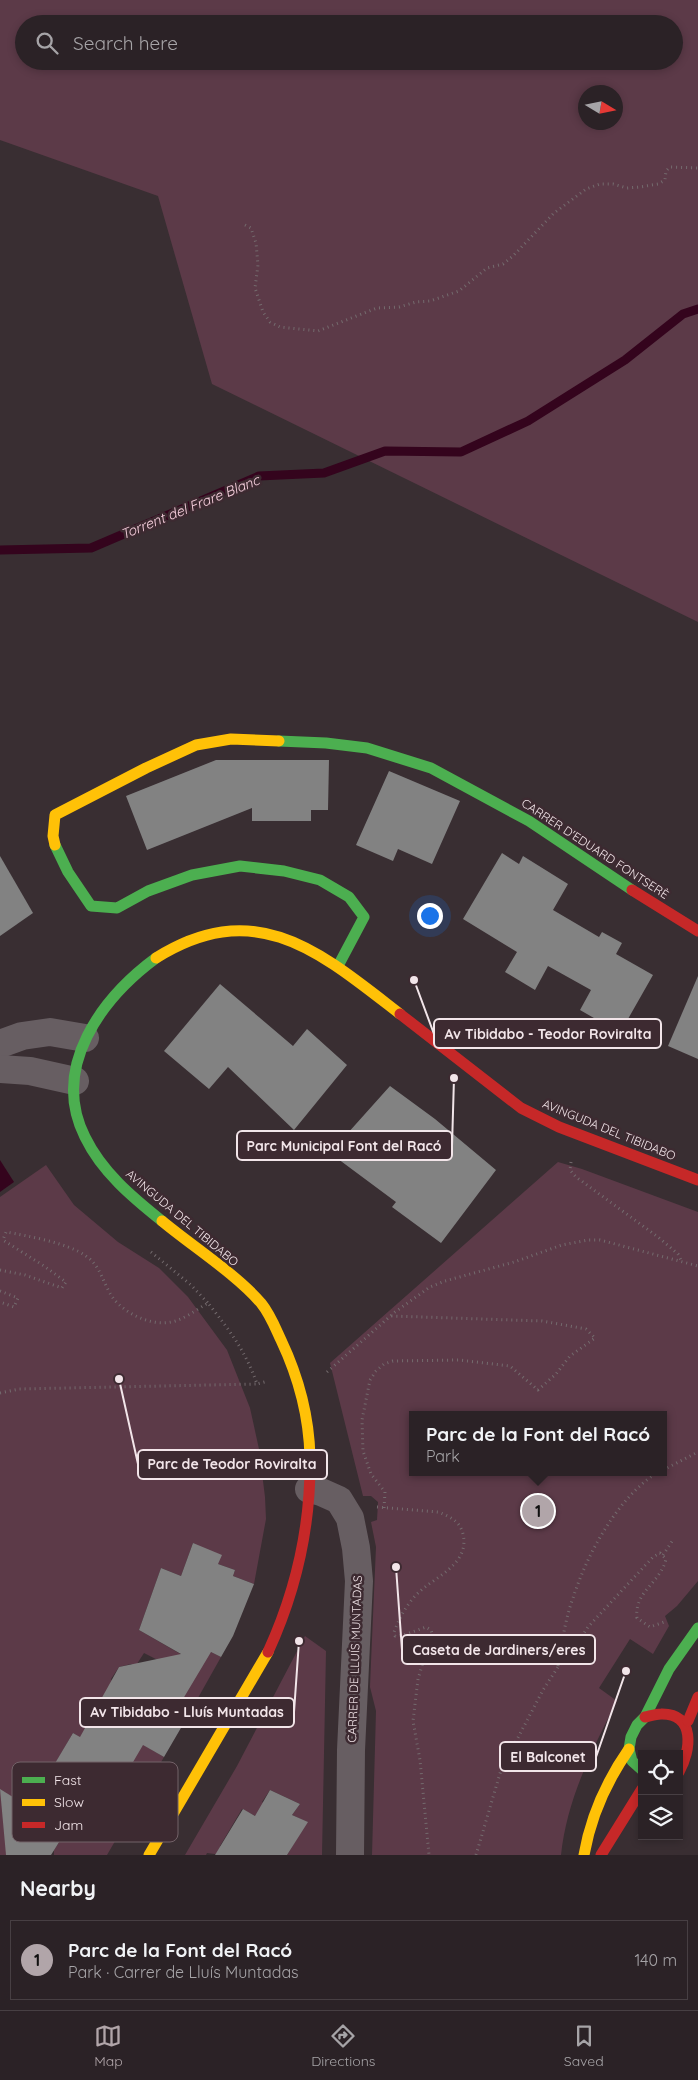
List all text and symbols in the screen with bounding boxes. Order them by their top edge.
search box [15,15,683,70]
icon: search [33,29,61,57]
text: Search here [73,31,178,55]
north arrow [578,85,623,130]
water label: Torrent del Frare Blanc [118,470,264,543]
street label: CARRER D'EDUARD FONTSERÈ [519,795,672,902]
your location [417,903,443,929]
callout: Av Tibidabo - Teodor Roviralta [434,1019,661,1048]
text: Av Tibidabo - Teodor Roviralta [445,1025,651,1043]
street label: AVINGUDA DEL TIBIDABO [540,1096,678,1163]
callout: Parc Municipal Font del Racó [237,1131,452,1160]
text: Parc Municipal Font del Racó [247,1137,442,1155]
street label: AVINGUDA DEL TIBIDABO [123,1166,242,1269]
popup [409,1411,667,1476]
text: Parc de la Font del Racó [426,1422,650,1446]
text: Park [426,1446,460,1466]
callout: Parc de Teodor Roviralta [138,1450,327,1479]
text: Parc de Teodor Roviralta [147,1455,317,1473]
pin: 1 [522,1492,554,1530]
street label: CARRER DE LLUÍS MUNTADAS [344,1575,365,1743]
callout: Caseta de Jardiners/eres [402,1635,595,1664]
text: Caseta de Jardiners/eres [413,1641,586,1659]
callout: Av Tibidabo - Lluís Muntadas [80,1698,294,1727]
text: Av Tibidabo - Lluís Muntadas [90,1703,284,1721]
callout: El Balconet [500,1742,596,1771]
text: El Balconet [510,1748,586,1766]
map controls [638,1750,683,1840]
button: locate [638,1750,683,1795]
legend [12,1762,178,1842]
text: Fast [54,1771,82,1789]
text: Slow [54,1793,84,1811]
button: layers [638,1795,683,1840]
text: Jam [54,1816,83,1834]
text: Nearby [20,1875,96,1901]
text: Parc de la Font del Racó [68,1938,292,1962]
text: 1 [34,1950,40,1970]
text: 140 m [634,1950,677,1970]
text: Park · Carrer de Lluís Muntadas [68,1962,299,1982]
tab: Map [94,2022,123,2070]
tab: Directions [311,2022,375,2070]
tab: Saved [564,2022,604,2070]

